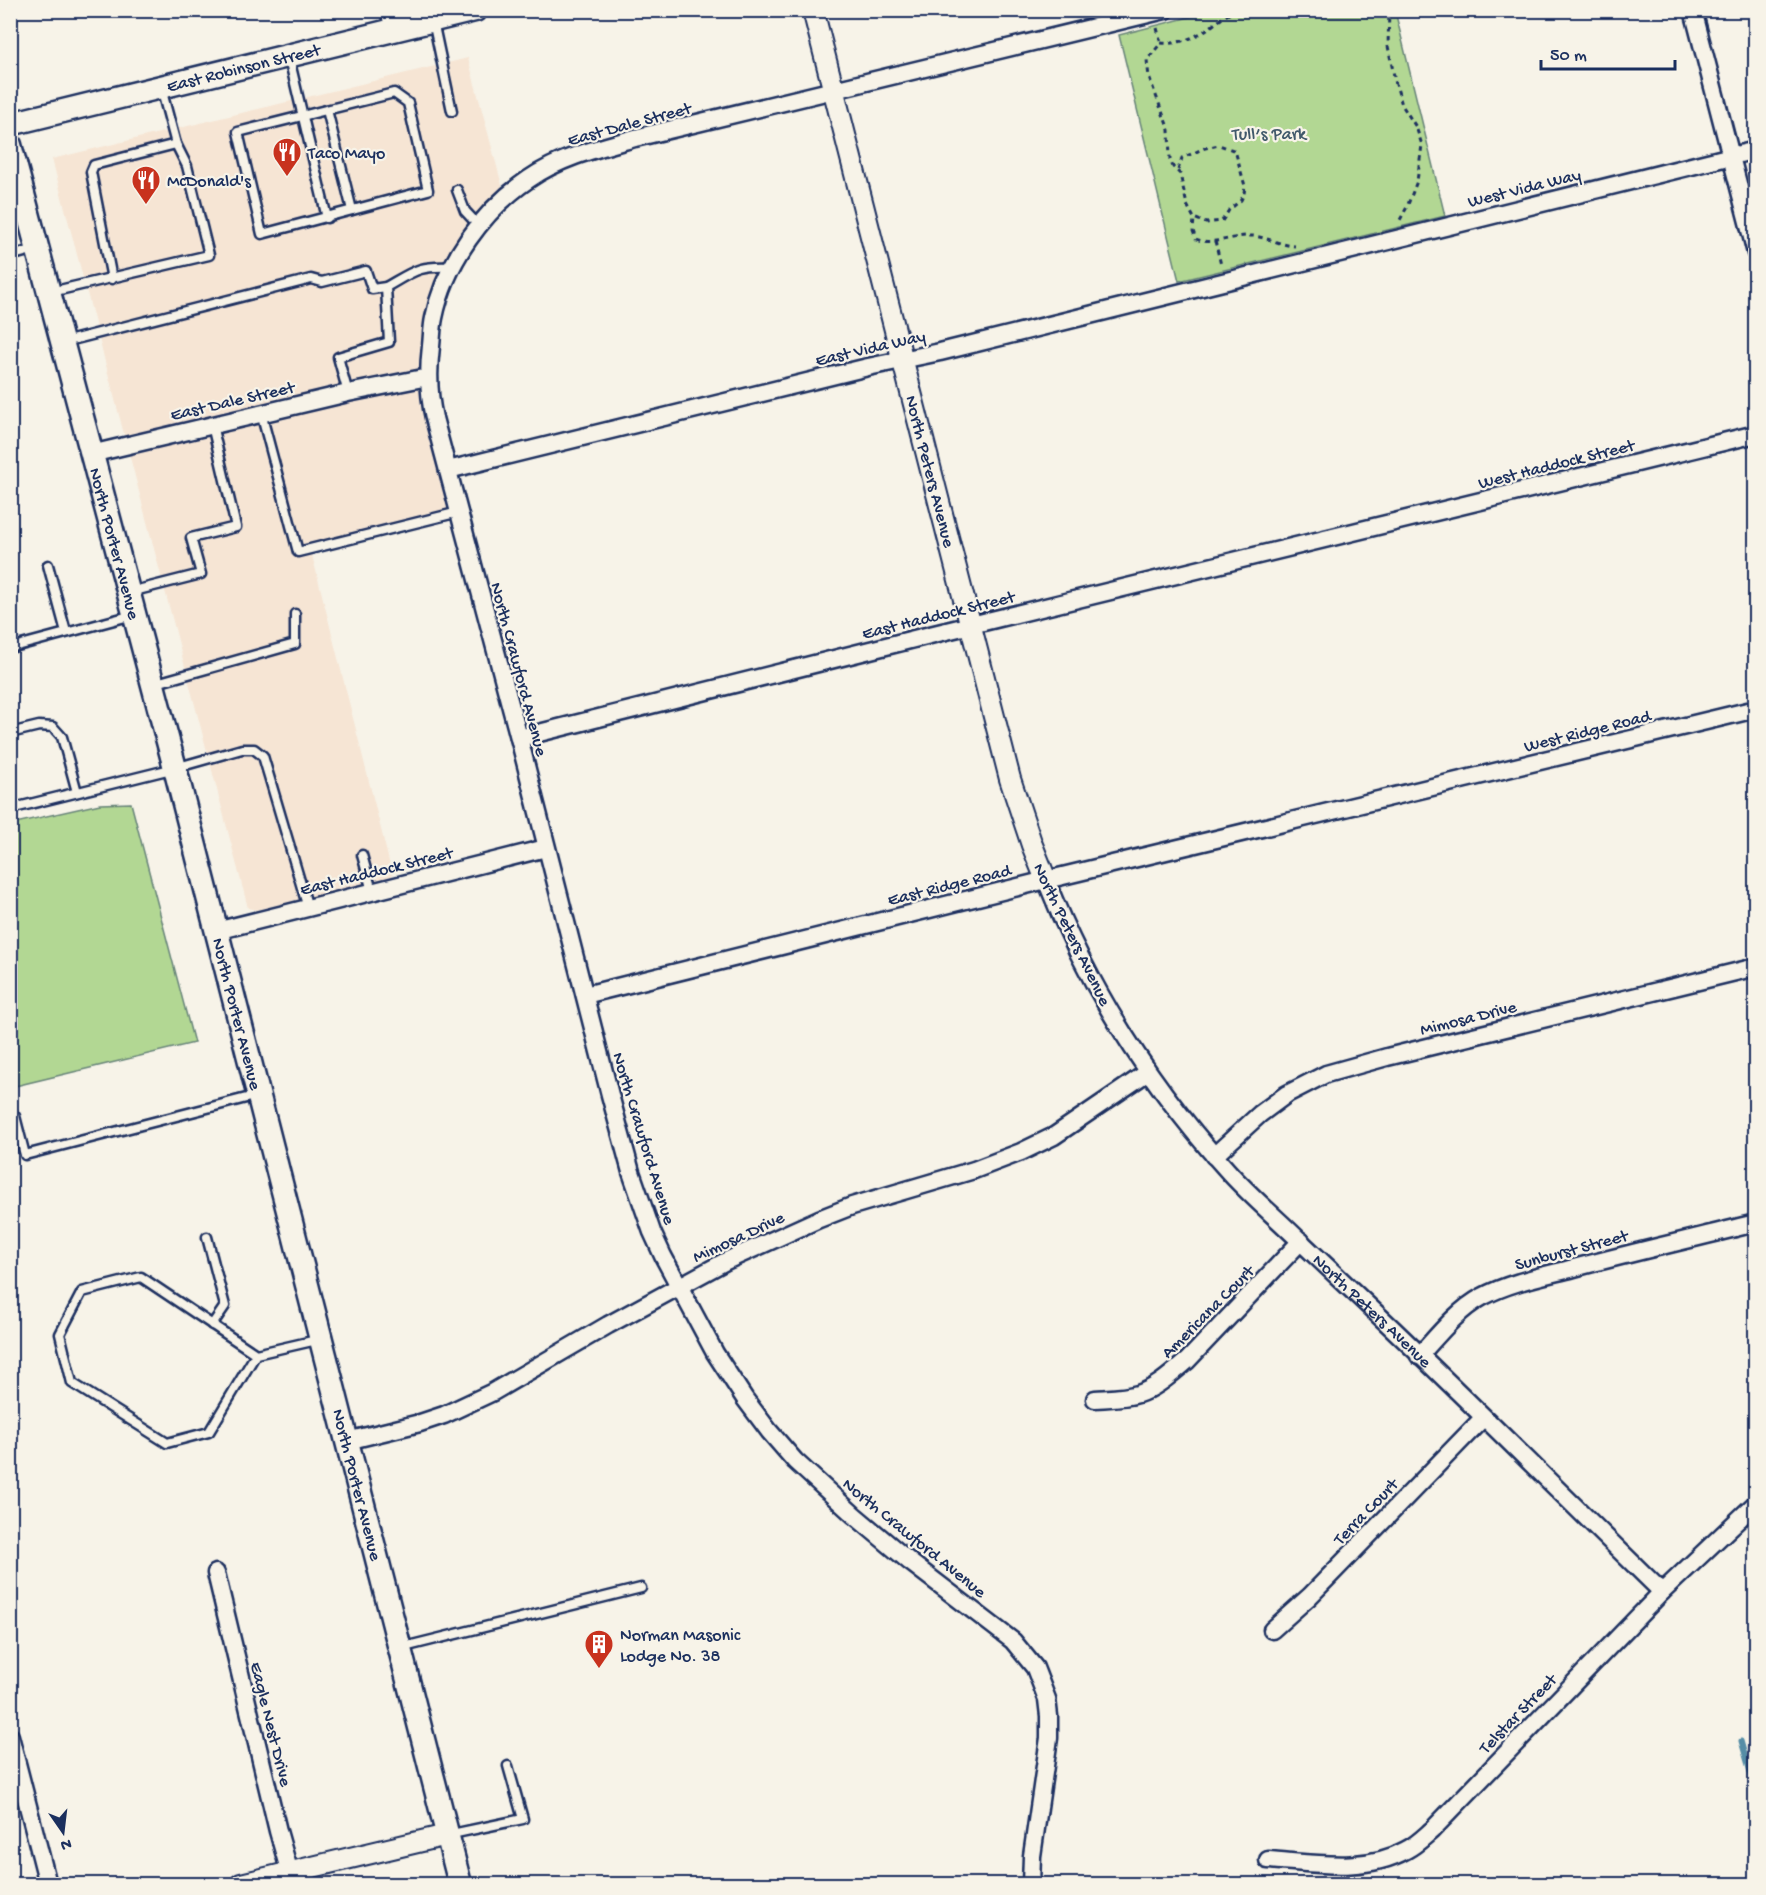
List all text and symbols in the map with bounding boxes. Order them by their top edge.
scale bar [1541,33,1674,71]
street label: East Robinson Street [165,40,324,98]
text: 50 m [1550,46,1587,67]
street label: East Dale Street [566,98,695,152]
park label: Tull’s Park [1231,125,1308,146]
restaurant icon: Taco Mayo [271,136,303,178]
place label: Taco Mayo [307,144,385,165]
restaurant icon: McDonald's [130,164,162,206]
street label: West Vida Way [1466,165,1583,214]
place label: McDonald's [167,172,252,193]
street label: East Vida Way [813,327,928,372]
street label: East Dale Street [168,378,298,427]
street label: North Peters Avenue [899,394,958,551]
street label: West Haddock Street [1476,435,1638,495]
street label: North Porter Avenue [83,466,143,623]
street label: North Crawford Avenue [484,580,551,759]
street label: East Haddock Street [860,587,1019,646]
street label: West Ridge Road [1522,706,1655,758]
street label: East Haddock Street [298,843,457,902]
street label: North Peters Avenue [1027,860,1115,1010]
street label: East Ridge Road [886,861,1015,912]
street label: North Porter Avenue [206,936,265,1093]
street label: Mimosa Drive [1418,997,1520,1042]
street label: North Crawford Avenue [606,1050,679,1228]
street label: Mimosa Drive [690,1208,789,1269]
street label: Sunburst Street [1513,1226,1632,1277]
street label: North Peters Avenue [1307,1251,1435,1374]
street label: Americana Court [1158,1261,1261,1364]
street label: North Porter Avenue [326,1407,385,1564]
street label: North Crawford Avenue [837,1474,990,1604]
street label: Terra Court [1329,1474,1405,1551]
place label: Norman Masonic Lodge No. 38 [620,1626,741,1668]
building icon: Norman Masonic Lodge No. 38 [583,1628,615,1670]
street label: Eagle Nest Drive [244,1660,295,1790]
street label: Telstar Street [1475,1669,1563,1760]
north arrow [33,1802,93,1862]
text: N [58,1833,73,1854]

